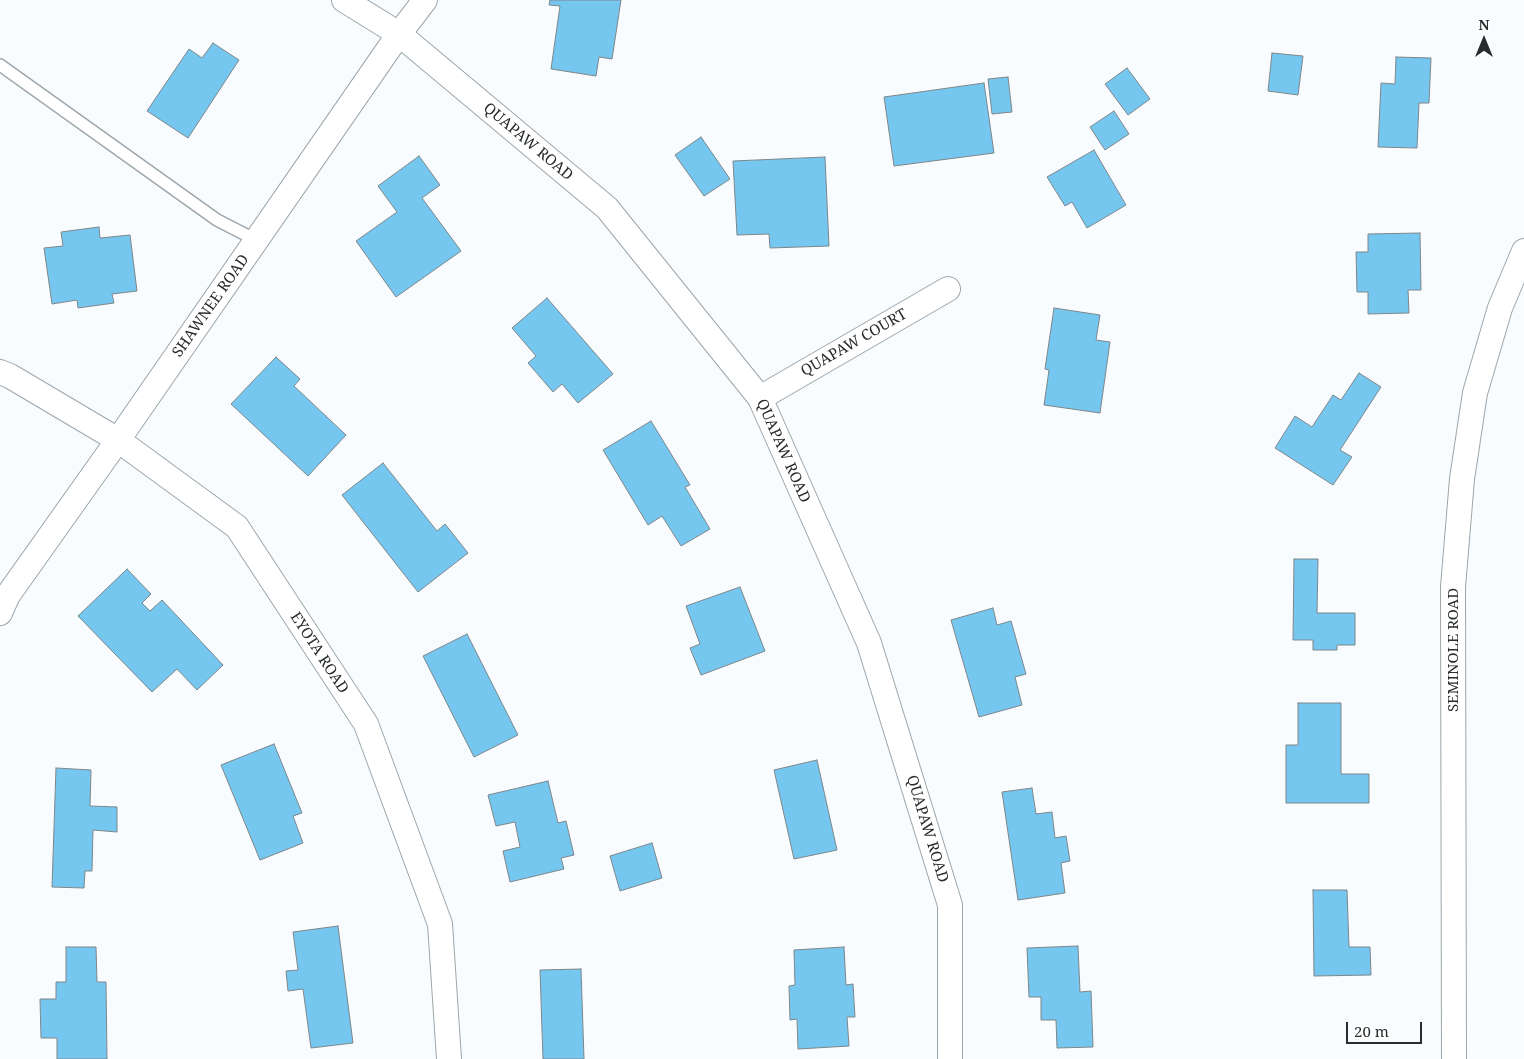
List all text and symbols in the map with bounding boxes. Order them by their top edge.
north arrow [1459,15,1509,65]
text: N [1478,15,1490,34]
street label: QUAPAW ROAD [480,99,576,185]
street label: SHAWNEE ROAD [169,251,253,361]
street label: QUAPAW COURT [798,305,910,381]
street label: QUAPAW ROAD [752,396,814,506]
street label: SEMINOLE ROAD [1445,588,1463,712]
street label: EYOTA ROAD [286,609,352,697]
street label: QUAPAW ROAD [902,773,952,885]
scale bar [1349,1012,1425,1044]
text: 20 m [1354,1021,1389,1041]

